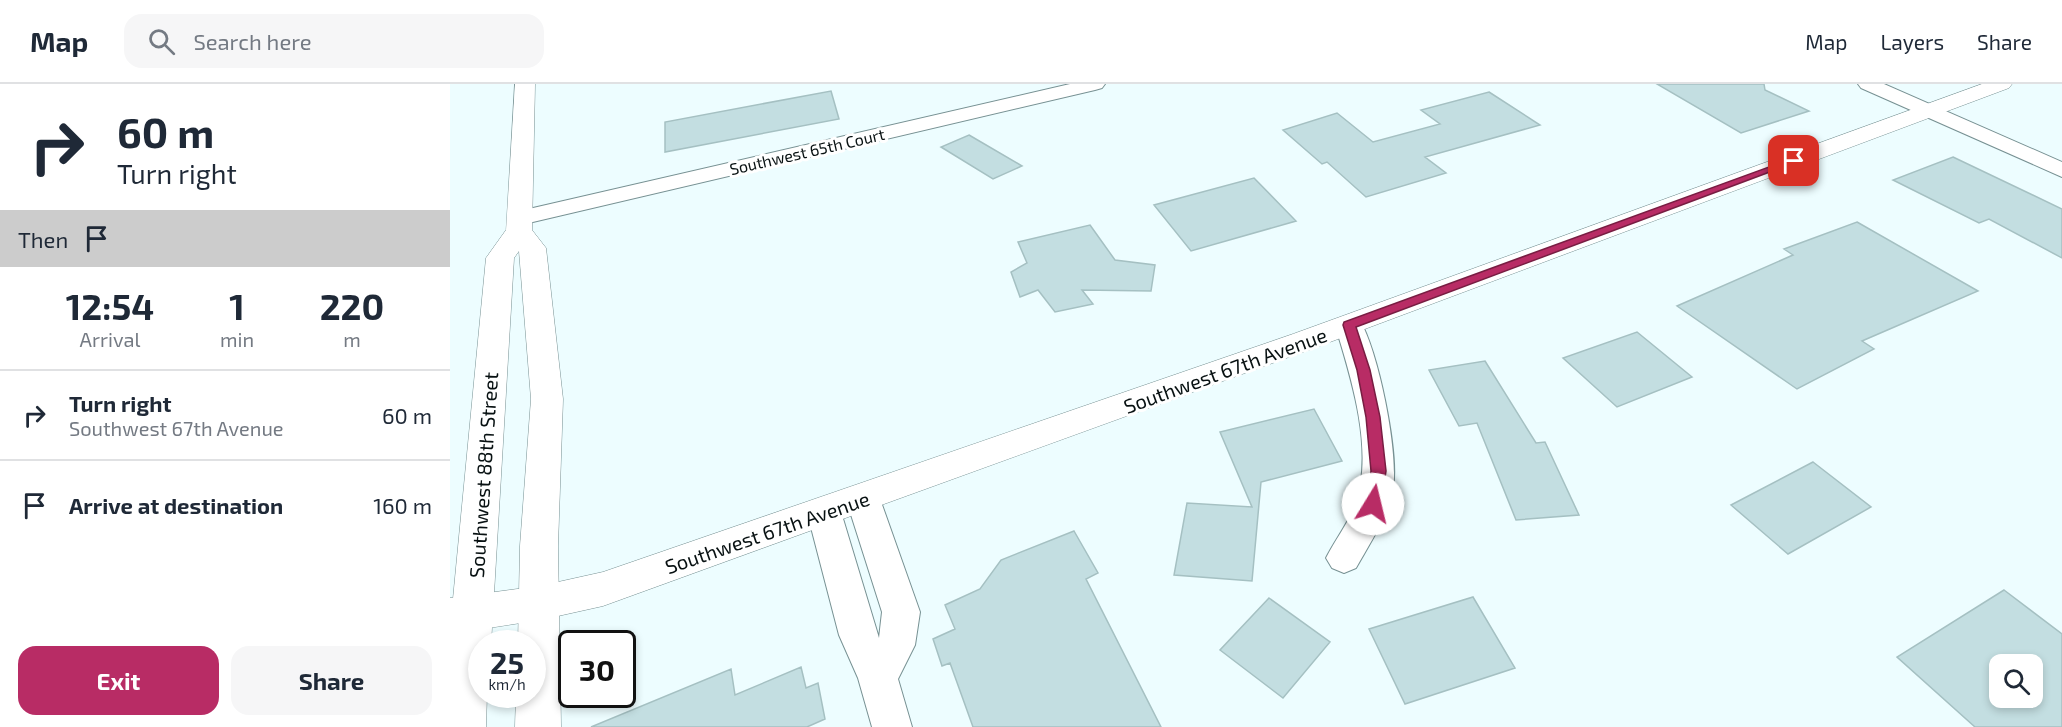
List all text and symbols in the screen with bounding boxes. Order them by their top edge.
search box [124,14,544,68]
text: Map [30,24,88,58]
icon: search [145,25,178,58]
text: Search here [193,28,312,54]
text: Map [1805,29,1847,54]
text: Layers [1880,29,1944,54]
text: Share [1977,29,2032,54]
text: 60 m [117,106,214,156]
icon: right [18,108,96,186]
street label: Southwest 65th Court [728,124,886,178]
pin [1768,135,1819,186]
icon: arrive [1777,144,1810,177]
text: Turn right [117,157,237,189]
icon: arrive [80,222,113,255]
text: Then [18,226,68,252]
text: 12:54 [66,284,154,327]
text: 1 [229,284,245,327]
text: 220 [320,284,384,327]
street label: Southwest 67th Avenue [1120,322,1330,418]
text: Arrival [80,327,140,351]
text: min [220,327,254,351]
text: m [343,327,361,351]
street label: Southwest 88th Street [464,371,502,579]
text: Turn right [69,390,171,416]
icon: right [18,399,51,432]
text: 60 m [382,402,432,428]
text: Southwest 67th Avenue [69,416,284,440]
position arrow [1341,472,1405,536]
street label: Southwest 67th Avenue [662,486,872,578]
icon: arrive [18,489,51,522]
text: Arrive at destination [69,492,283,518]
text: 160 m [373,492,432,518]
speed limit sign: 30 [558,630,636,708]
text: 25 [490,644,524,680]
button: Exit [18,646,219,715]
button: Share [231,646,432,715]
map controls [1989,654,2043,708]
button: search [1989,654,2043,708]
text: km/h [488,675,526,693]

